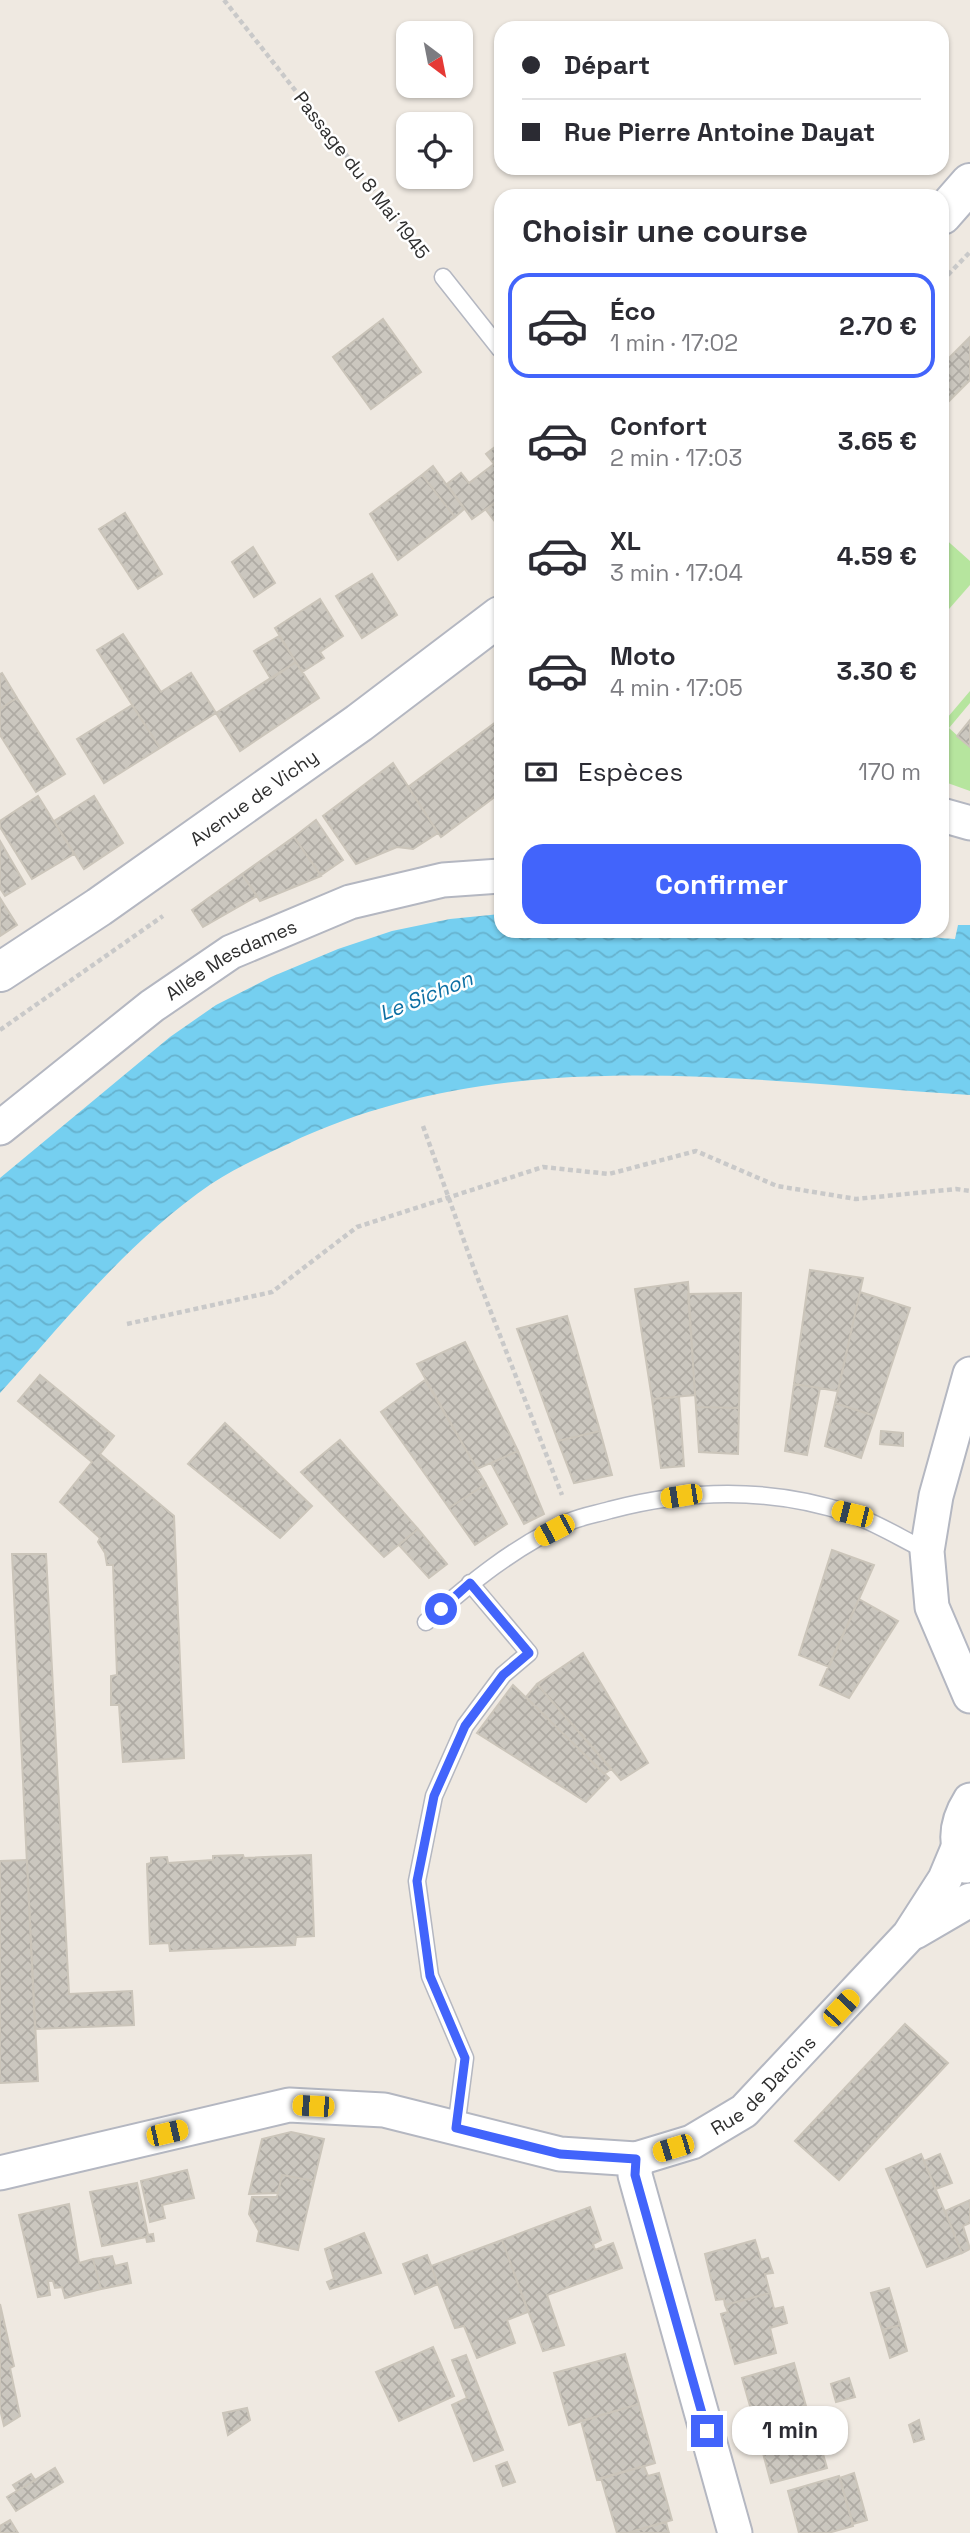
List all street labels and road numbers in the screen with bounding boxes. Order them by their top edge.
street label: Passage du 8 Mai 1945 [288,86,435,264]
street label: Avenue de Vichy [185,744,323,852]
street label: Allée Mesdames [161,914,301,1006]
street label: Rue de Darcins [706,2030,822,2141]

